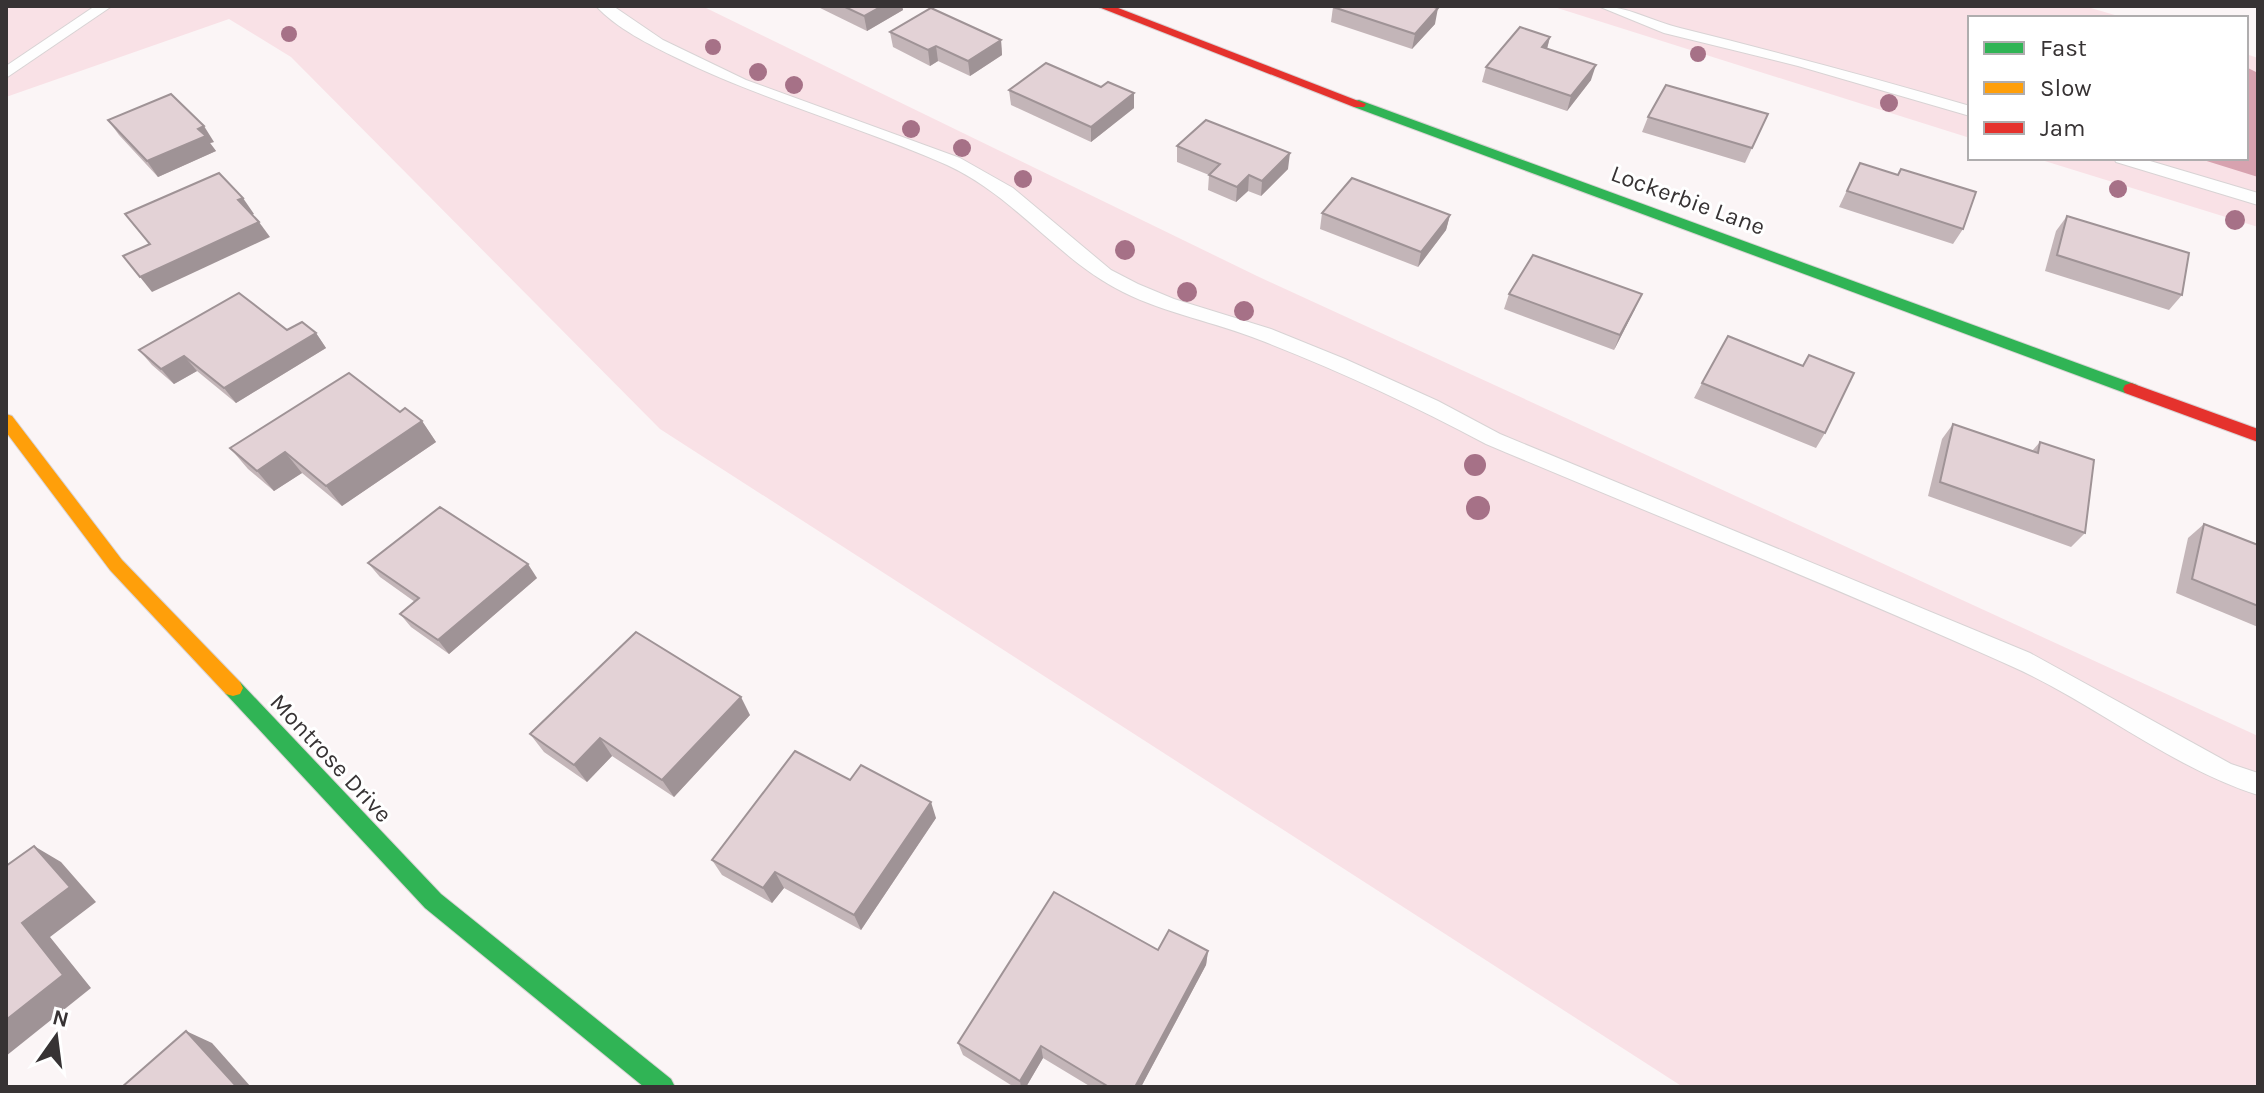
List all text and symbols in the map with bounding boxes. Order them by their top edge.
legend [1968,16,2248,160]
text: Fast [2040,34,2087,62]
text: Slow [2040,74,2092,102]
text: Jam [2040,114,2085,142]
street label: Lockerbie Lane [1607,159,1769,241]
street label: Montrose Drive [264,688,398,828]
north arrow [16,997,96,1077]
text: N [50,1004,71,1033]

